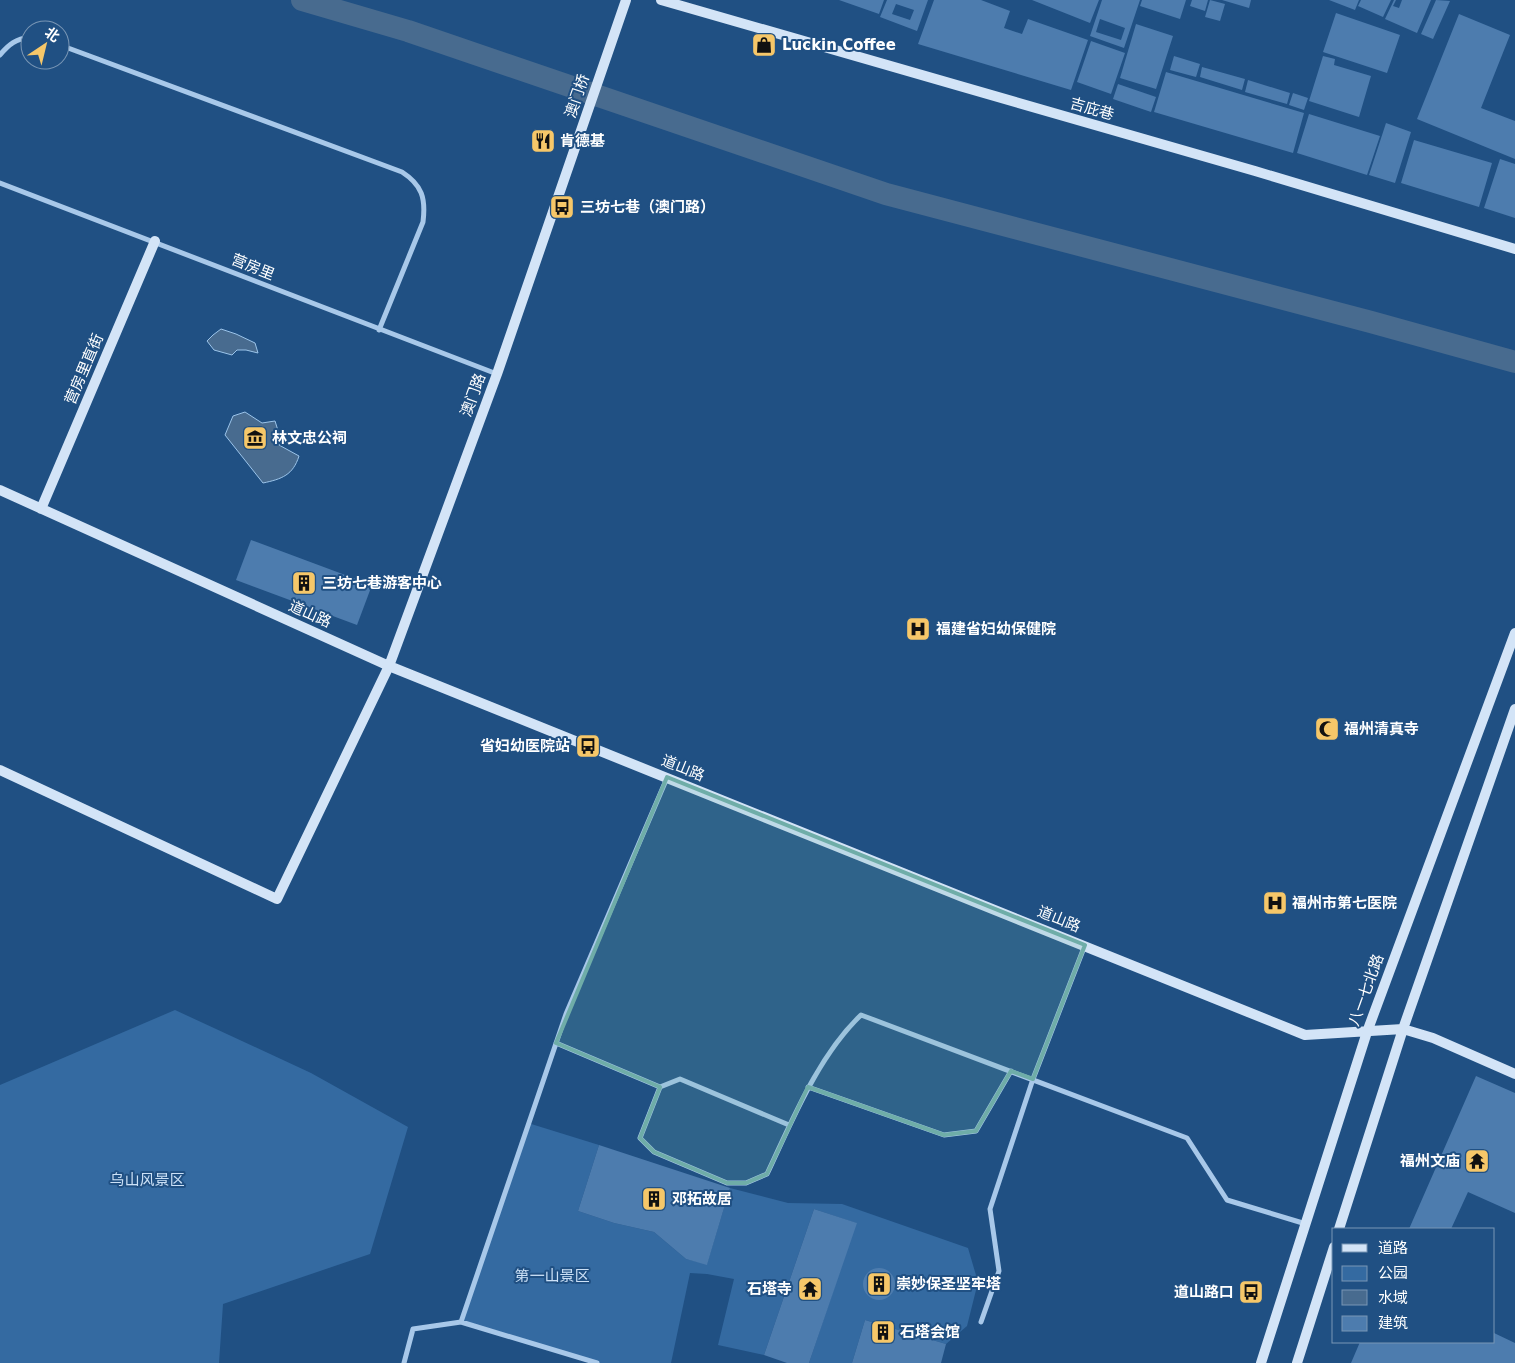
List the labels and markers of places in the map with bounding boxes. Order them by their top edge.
shop icon: Luckin Coffee [751,32,777,58]
place label: Luckin Coffee [782,36,896,54]
restaurant icon: 肯德基 [530,128,556,154]
place label: 肯德基 [560,132,605,150]
bus stop icon: 三坊七巷（澳门路） [549,194,575,220]
place label: 三坊七巷（澳门路） [580,198,715,216]
museum icon: 林文忠公祠 [242,425,268,451]
place label: 林文忠公祠 [272,429,347,447]
building icon: 三坊七巷游客中心 [291,570,317,596]
place label: 三坊七巷游客中心 [322,574,442,592]
hospital icon: 福建省妇幼保健院 [905,616,931,642]
place label: 福建省妇幼保健院 [936,620,1056,638]
mosque icon: 福州清真寺 [1314,716,1340,742]
place label: 福州清真寺 [1344,720,1419,738]
bus stop icon: 省妇幼医院站 [575,733,601,759]
place label: 省妇幼医院站 [480,737,570,755]
hospital icon: 福州市第七医院 [1262,890,1288,916]
place label: 福州市第七医院 [1292,894,1397,912]
temple icon: 福州文庙 [1464,1148,1490,1174]
place label: 福州文庙 [1400,1152,1460,1170]
building icon: 邓拓故居 [641,1186,667,1212]
place label: 邓拓故居 [672,1190,732,1208]
building icon: 崇妙保圣坚牢塔 [866,1271,892,1297]
place label: 崇妙保圣坚牢塔 [896,1275,1001,1293]
temple icon: 石塔寺 [797,1276,823,1302]
bus stop icon: 道山路口 [1238,1279,1264,1305]
place label: 石塔寺 [747,1280,792,1298]
place label: 道山路口 [1174,1283,1234,1301]
building icon: 石塔会馆 [870,1319,896,1345]
place label: 石塔会馆 [900,1323,960,1341]

